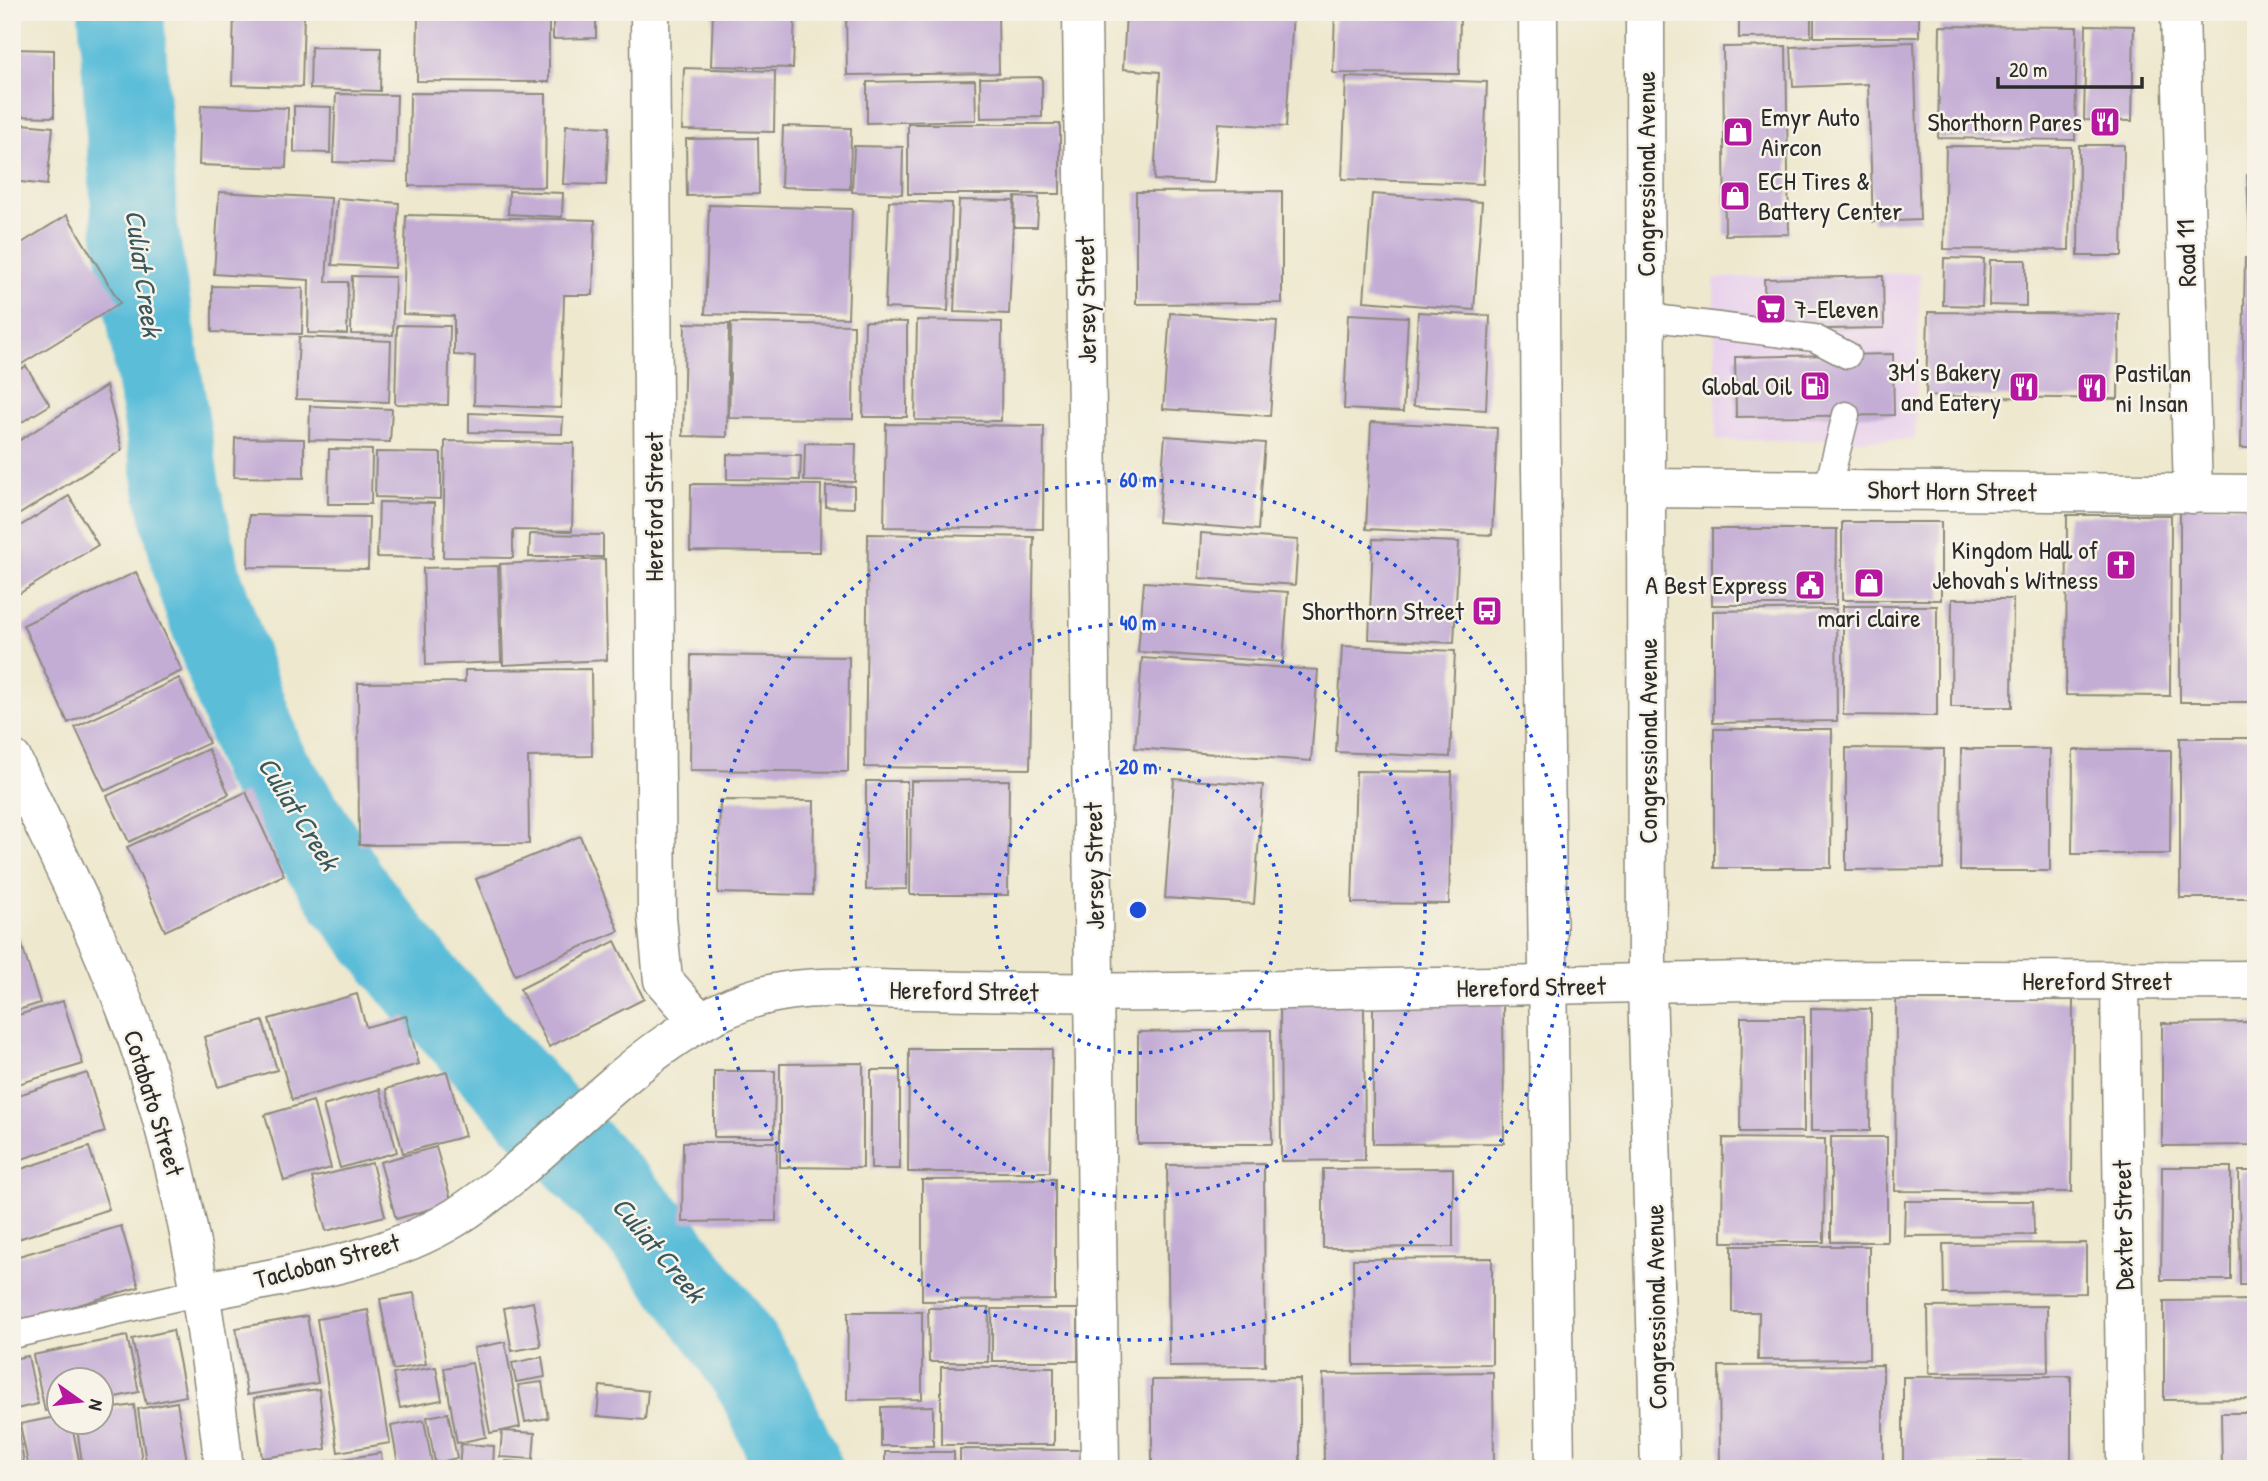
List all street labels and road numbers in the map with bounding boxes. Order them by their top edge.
street label: Congressional Avenue [1628,71,1663,277]
street label: Road 11 [2167,219,2204,287]
street label: Jersey Street [1067,235,1104,364]
street label: Hereford Street [636,431,671,582]
street label: Short Horn Street [1867,472,2038,509]
street label: Congressional Avenue [1630,638,1665,844]
street label: Jersey Street [1075,801,1112,930]
street label: Hereford Street [2022,963,2173,998]
street label: Hereford Street [1456,968,1607,1005]
street label: Hereford Street [889,972,1040,1009]
street label: Cotabato Street [116,1026,194,1181]
street label: Dexter Street [2104,1159,2141,1290]
street label: Congressional Avenue [1636,1204,1675,1410]
street label: Tacloban Street [250,1224,404,1297]

